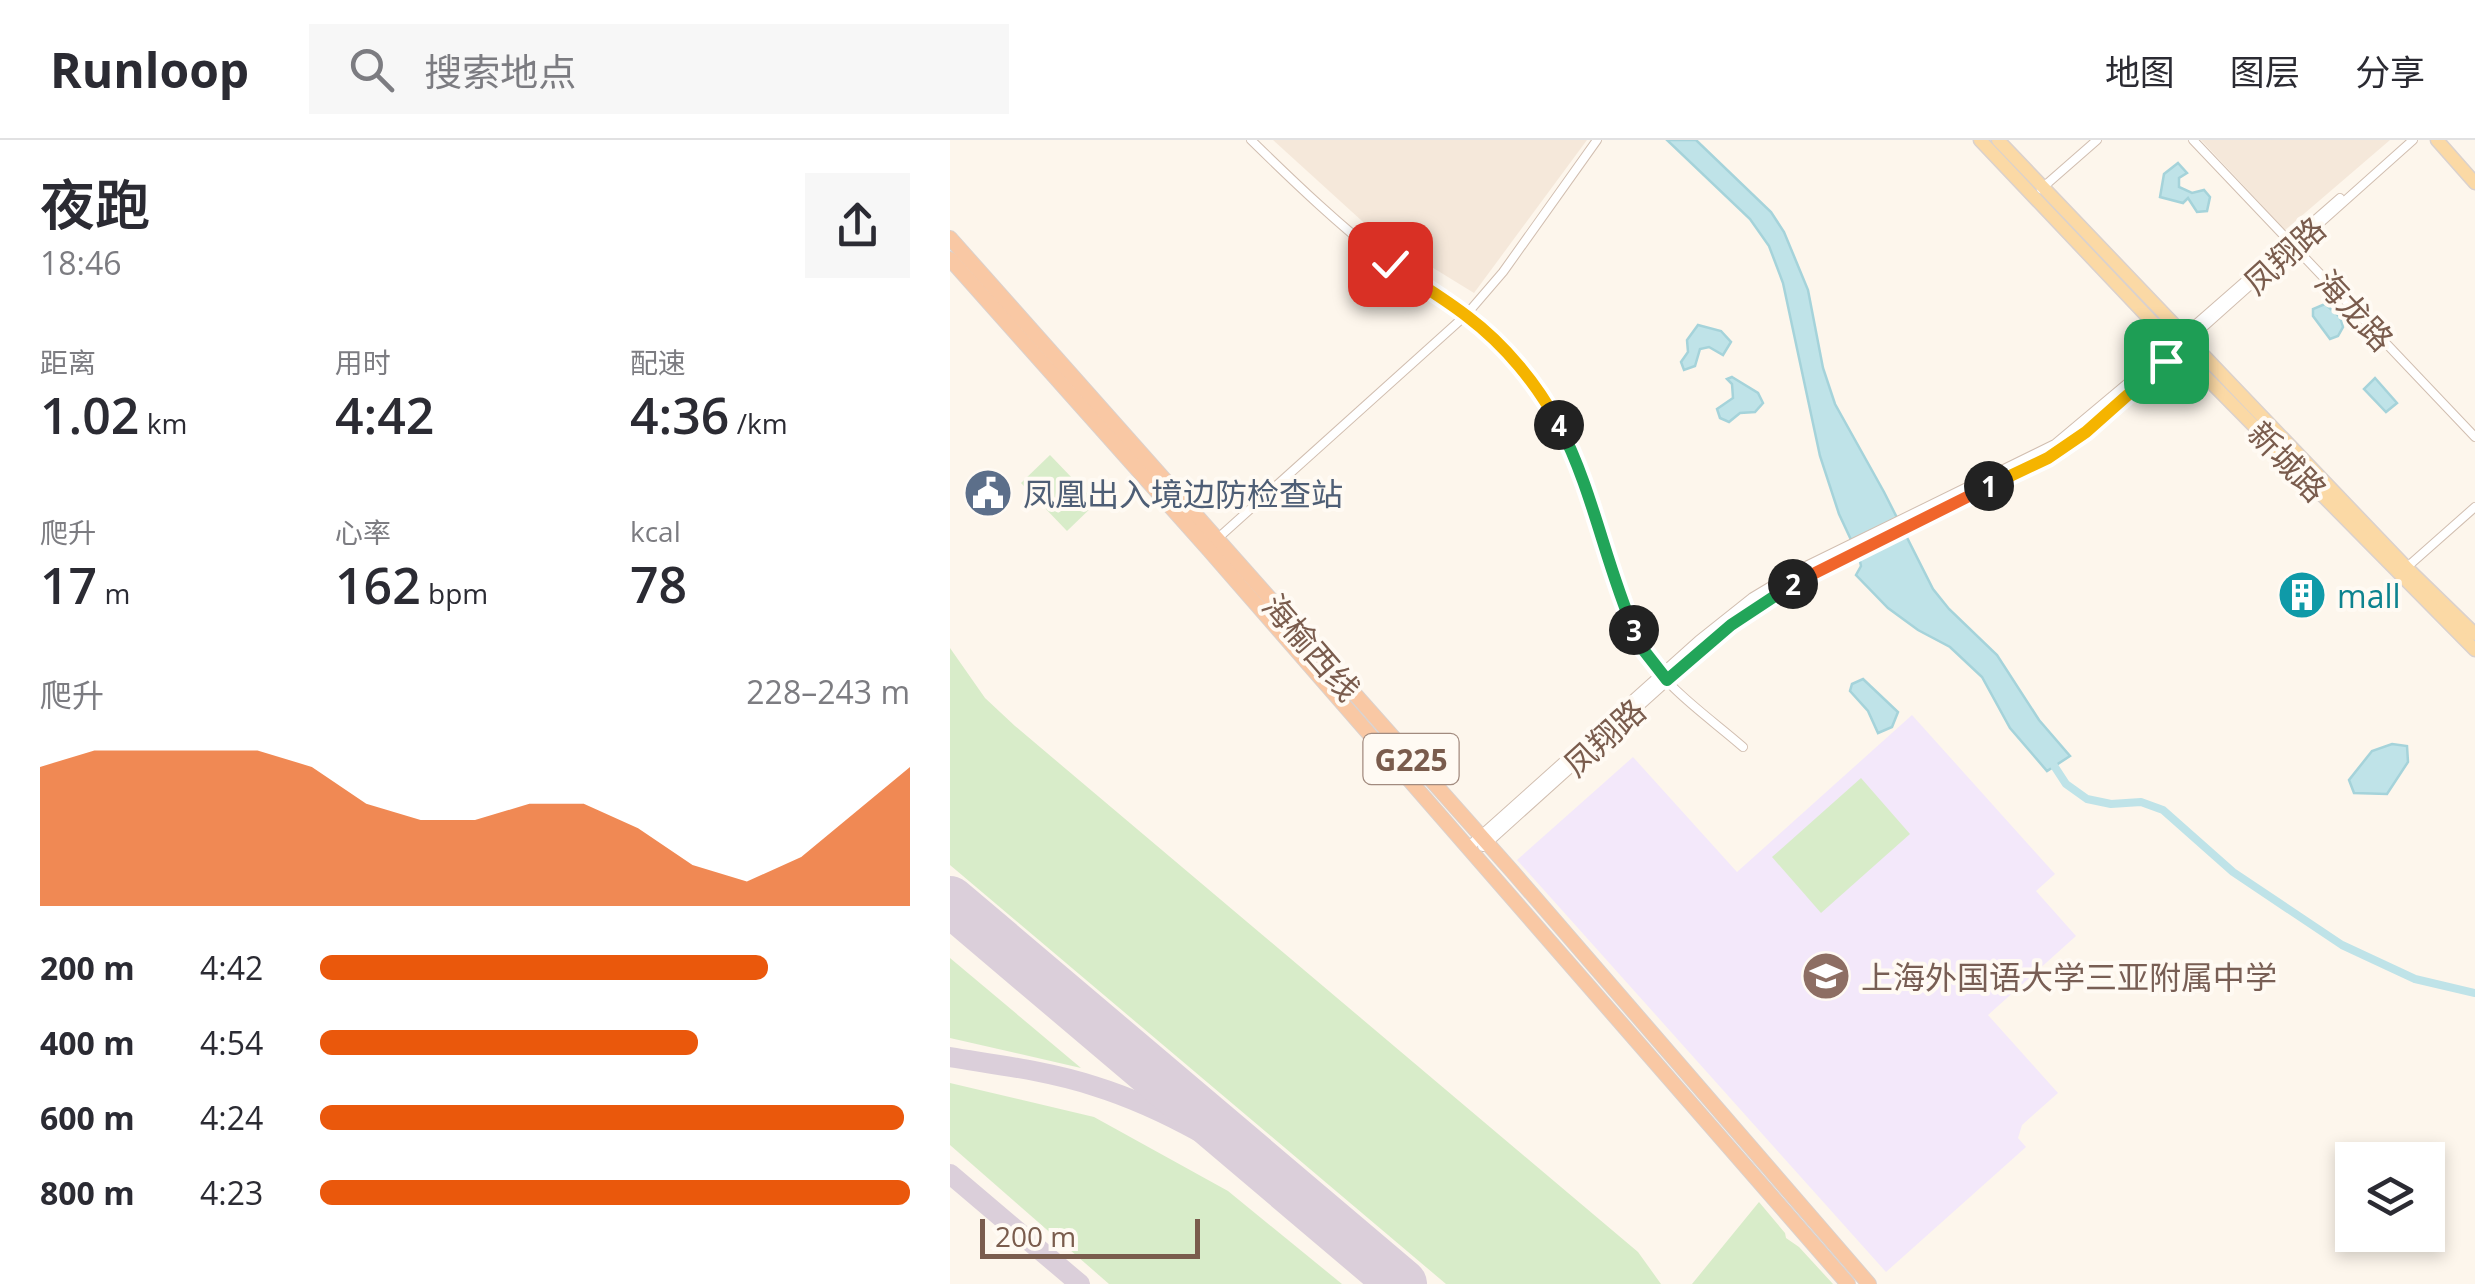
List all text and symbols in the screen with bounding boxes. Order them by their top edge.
search box [309,24,1009,114]
text: Runloop [50,37,249,102]
icon: search [344,42,399,97]
text: 搜索地点 [424,45,576,97]
text: 地图 [2105,48,2175,95]
text: 图层 [2230,48,2300,95]
text: 分享 [2355,48,2425,95]
text: 夜跑 [40,166,150,241]
button: share [805,173,910,278]
street label: 凤翔路 [2234,207,2334,303]
pin [1348,222,1433,307]
icon: check [1363,237,1418,292]
text: 18:46 [40,241,122,284]
street label: 海龙路 [2307,260,2403,360]
pin [2124,319,2209,404]
icon: arrive [2139,334,2194,389]
text: 距离 [40,343,96,381]
text: 用时 [335,343,391,381]
text: 配速 [630,343,686,381]
text: 1.02 [40,381,139,449]
text: 4:42 [335,381,434,449]
text: 4:36 [630,381,729,449]
pin: 4 [1534,400,1584,450]
text: km [139,404,187,442]
text: /km [729,404,788,442]
text: 4 [1551,406,1567,444]
street label: 新城路 [2239,412,2337,510]
pin: 1 [1964,461,2014,511]
public building icon: 凤凰出入境边防检查站 [962,467,1014,519]
text: 1 [1981,467,1997,505]
place label: 凤凰出入境边防检查站 [1023,472,1343,515]
text: kcal [630,512,681,550]
text: 爬升 [40,513,96,551]
text: 心率 [335,513,391,551]
text: 78 [630,550,687,618]
text: 17 [40,551,97,619]
text: 162 [335,551,421,619]
pin: 2 [1768,559,1818,609]
text: 2 [1785,565,1801,603]
building icon: mall [2276,569,2328,621]
text: m [97,574,130,612]
text: bpm [421,574,488,612]
place label: mall [2337,574,2401,617]
street label: 海榆西线 [1254,585,1370,709]
pin: 3 [1609,605,1659,655]
text: 3 [1626,611,1642,649]
text: 228–243 m [746,670,910,713]
text: 爬升 [40,673,104,716]
street label: 凤翔路 [1554,689,1654,785]
road number: G225 [1364,734,1458,784]
text: 200 m [40,946,135,989]
text: 4:42 [200,946,263,989]
school or university icon: 上海外国语大学三亚附属中学 [1800,950,1852,1002]
place label: 上海外国语大学三亚附属中学 [1861,955,2277,998]
text: 400 m [40,1021,135,1064]
text: 4:54 [200,1021,263,1064]
text: 600 m [40,1096,135,1139]
text: 4:24 [200,1096,263,1139]
map controls [2335,1142,2445,1252]
button: layers [2335,1142,2445,1252]
text: 800 m [40,1171,135,1214]
text: 4:23 [200,1171,263,1214]
scale bar [980,1214,1200,1258]
text: 200 m [995,1217,1076,1255]

